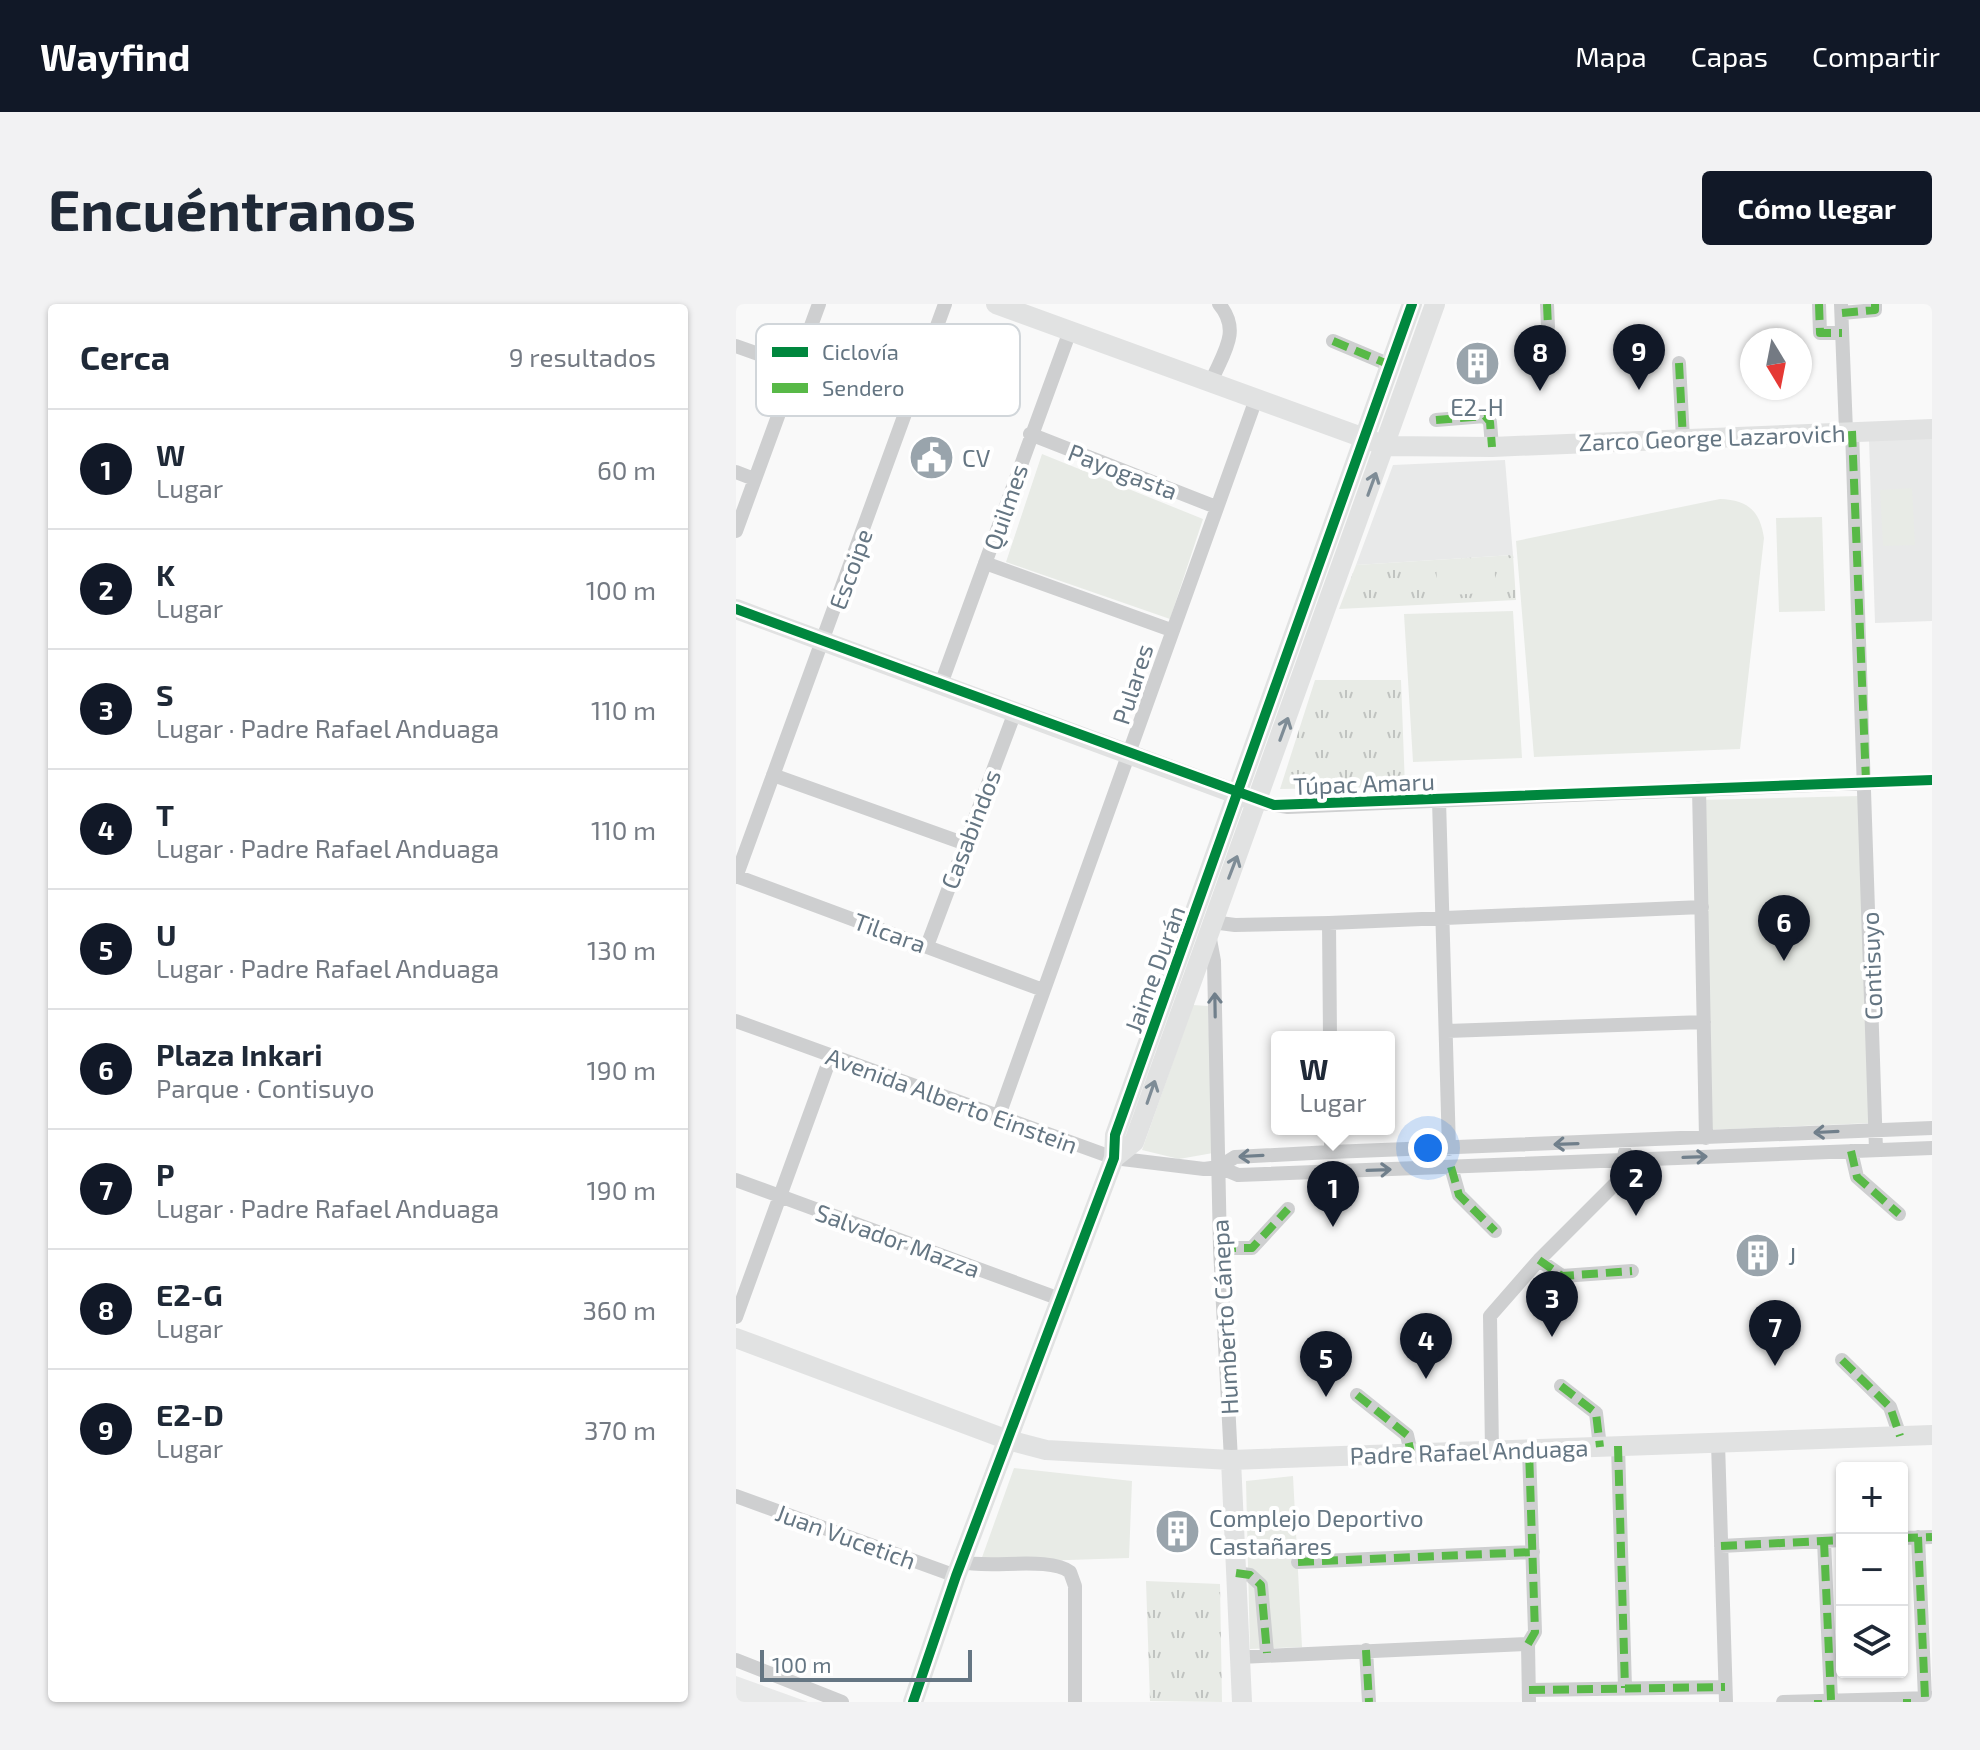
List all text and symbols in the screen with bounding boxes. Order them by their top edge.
text: Wayfind [40,33,191,79]
text: Mapa [1575,39,1647,73]
text: Capas [1691,39,1768,73]
text: Compartir [1812,39,1940,73]
button: Cómo llegar [1702,171,1932,245]
text: Encuéntranos [48,175,416,242]
legend [756,324,1020,416]
pin: 9 [1613,324,1665,390]
pin: 8 [1514,325,1566,391]
north arrow [1740,328,1812,400]
text: Cerca [80,336,170,377]
text: Ciclovía [822,338,899,364]
building icon: E2-H [1453,340,1501,388]
text: 9 resultados [509,341,656,372]
text: Sendero [822,374,904,400]
place label: E2-H [1450,392,1504,421]
street label: Zarco George Lazarovich [1578,418,1846,456]
public building icon: CV [907,433,955,481]
text: W [156,436,185,472]
street label: Payogasta [1064,437,1182,505]
place label: CV [962,443,991,472]
text: 1 [100,454,112,485]
text: 60 m [597,454,656,485]
street label: Quilmes [977,460,1033,554]
text: Lugar [156,472,223,503]
one-way arrow [1366,473,1380,497]
street label: Escoipe [822,525,878,613]
text: K [156,556,175,592]
text: 2 [98,574,114,605]
text: 100 m [586,574,656,605]
text: Lugar [156,592,223,623]
street label: Pulares [1105,640,1159,728]
text: S [156,676,174,712]
text: 3 [99,694,113,725]
text: 110 m [591,694,656,725]
text: Lugar · Padre Rafael Anduaga [156,712,499,743]
one-way arrow [1277,717,1292,742]
street label: Casabindos [934,765,1006,893]
street label: Túpac Amaru [1293,766,1435,800]
text: T [156,796,174,832]
text: 4 [98,814,114,845]
text: 110 m [591,814,656,845]
text: Lugar · Padre Rafael Anduaga [156,832,499,863]
one-way arrow [1227,855,1241,880]
pin: 6 [1758,895,1810,961]
street label: Jaime Durán [1118,902,1190,1036]
street label: Tilcara [850,906,930,958]
street label: Contisuyo [1855,911,1887,1021]
text: U [156,916,177,952]
text: 5 [99,934,113,965]
text: 130 m [587,934,656,965]
text: Lugar · Padre Rafael Anduaga [156,952,499,983]
one-way arrow [1208,992,1223,1019]
popup [1271,1031,1395,1135]
text: Plaza Inkari [156,1036,323,1072]
street label: Avenida Alberto Einstein [822,1041,1082,1159]
text: W [1299,1050,1329,1086]
text: 6 [98,1054,114,1085]
text: 190 m [587,1054,656,1085]
text: Parque · Contisuyo [156,1072,374,1103]
one-way arrow [1145,1080,1160,1105]
text: Lugar [1299,1086,1367,1117]
one-way arrow [1813,1125,1840,1140]
your location [1408,1128,1448,1168]
one-way arrow [1553,1137,1580,1152]
one-way arrow [1238,1149,1265,1164]
one-way arrow [1681,1149,1708,1164]
pin: 2 [1610,1150,1662,1216]
text: P [156,1156,175,1192]
pin: 1 [1307,1161,1359,1227]
one-way arrow [1365,1162,1392,1177]
text: 7 [99,1174,113,1205]
text: 190 m [587,1174,656,1205]
text: Lugar · Padre Rafael Anduaga [156,1192,499,1223]
street label: Salvador Mazza [812,1197,984,1283]
street label: Humberto Cánepa [1204,1218,1244,1416]
building icon: J [1733,1231,1781,1279]
place label: J [1788,1241,1796,1270]
pin: 3 [1526,1271,1578,1337]
text: E2-G [156,1276,223,1312]
text: 8 [98,1294,114,1325]
text: 360 m [582,1294,656,1325]
pin: 7 [1749,1300,1801,1366]
text: Lugar [156,1312,223,1343]
pin: 4 [1400,1313,1452,1379]
pin: 5 [1300,1331,1352,1397]
text: E2-D [156,1396,224,1432]
text: 9 [98,1414,114,1445]
text: 370 m [584,1414,656,1445]
text: Lugar [156,1432,223,1463]
street label: Padre Rafael Anduaga [1349,1432,1589,1470]
map controls [1836,1462,1908,1678]
button: + [1836,1462,1908,1534]
street label: Juan Vucetich [772,1497,920,1575]
place label: Complejo Deportivo Castañares [1209,1503,1424,1560]
building icon: Complejo Deportivo Castañares [1154,1507,1202,1555]
button: − [1836,1534,1908,1606]
button: layers [1836,1606,1908,1678]
scale bar [760,1646,972,1682]
text: 100 m [772,1651,831,1677]

